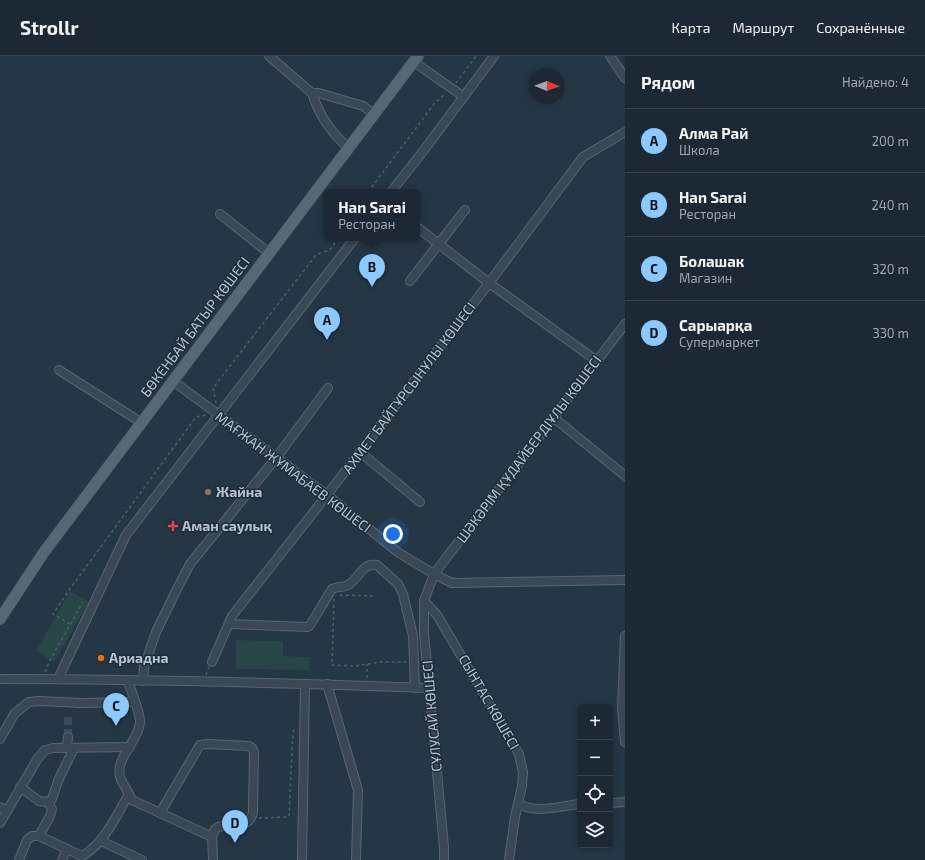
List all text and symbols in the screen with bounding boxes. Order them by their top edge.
text: Strollr [20,16,79,39]
text: Карта [672,19,710,36]
text: Маршрут [732,19,794,36]
text: Сохранённые [816,19,905,36]
north arrow [529,68,565,104]
text: Рядом [641,72,695,92]
text: Найдено: 4 [842,74,909,90]
text: Алма Рай [679,124,748,142]
text: A [650,133,658,149]
text: 200 m [872,133,909,149]
text: Школа [679,142,720,158]
text: Han Sarai [679,188,747,206]
popup [324,189,420,241]
text: B [650,197,658,213]
text: 240 m [872,197,909,213]
text: Han Sarai [338,198,406,216]
text: Ресторан [679,206,736,222]
text: Ресторан [338,216,395,232]
text: Болашак [679,252,744,270]
street label: БӨКЕНБАЙ БАТЫР КӨШЕСІ [136,253,253,400]
pin: B [359,254,385,287]
text: C [650,261,658,277]
text: 320 m [872,261,909,277]
text: Магазин [679,270,732,286]
street label: АХМЕТ БАЙТҰРСЫНҰЛЫ КӨШЕСІ [338,299,479,477]
pin: A [314,307,340,340]
text: Сарыарқа [679,316,752,334]
text: D [650,325,658,341]
text: 330 m [872,325,909,341]
text: Супермаркет [679,334,760,350]
street label: ШӘКӘРІМ ҚҰДАЙБЕРДІҰЛЫ КӨШЕСІ [453,352,605,546]
street label: МАҒЖАН ЖҰМАБАЕВ КӨШЕСІ [212,407,374,536]
place label: Жайна [216,483,262,500]
marker: Жайна [203,487,213,497]
place label: Аман саулық [182,517,272,534]
marker: Аман саулық [167,520,179,532]
your location [383,524,403,544]
place label: Ариадна [109,649,168,666]
street label: СЫНТАС КӨШЕСІ [455,651,524,752]
marker: Ариадна [96,653,106,663]
street label: СҰЛУСАЙ КӨШЕСІ [418,659,445,773]
pin: C [103,693,129,726]
map controls [577,704,613,848]
button: + [577,704,613,740]
button: − [577,740,613,776]
button: locate [577,776,613,812]
pin: D [222,810,248,843]
button: layers [577,812,613,848]

